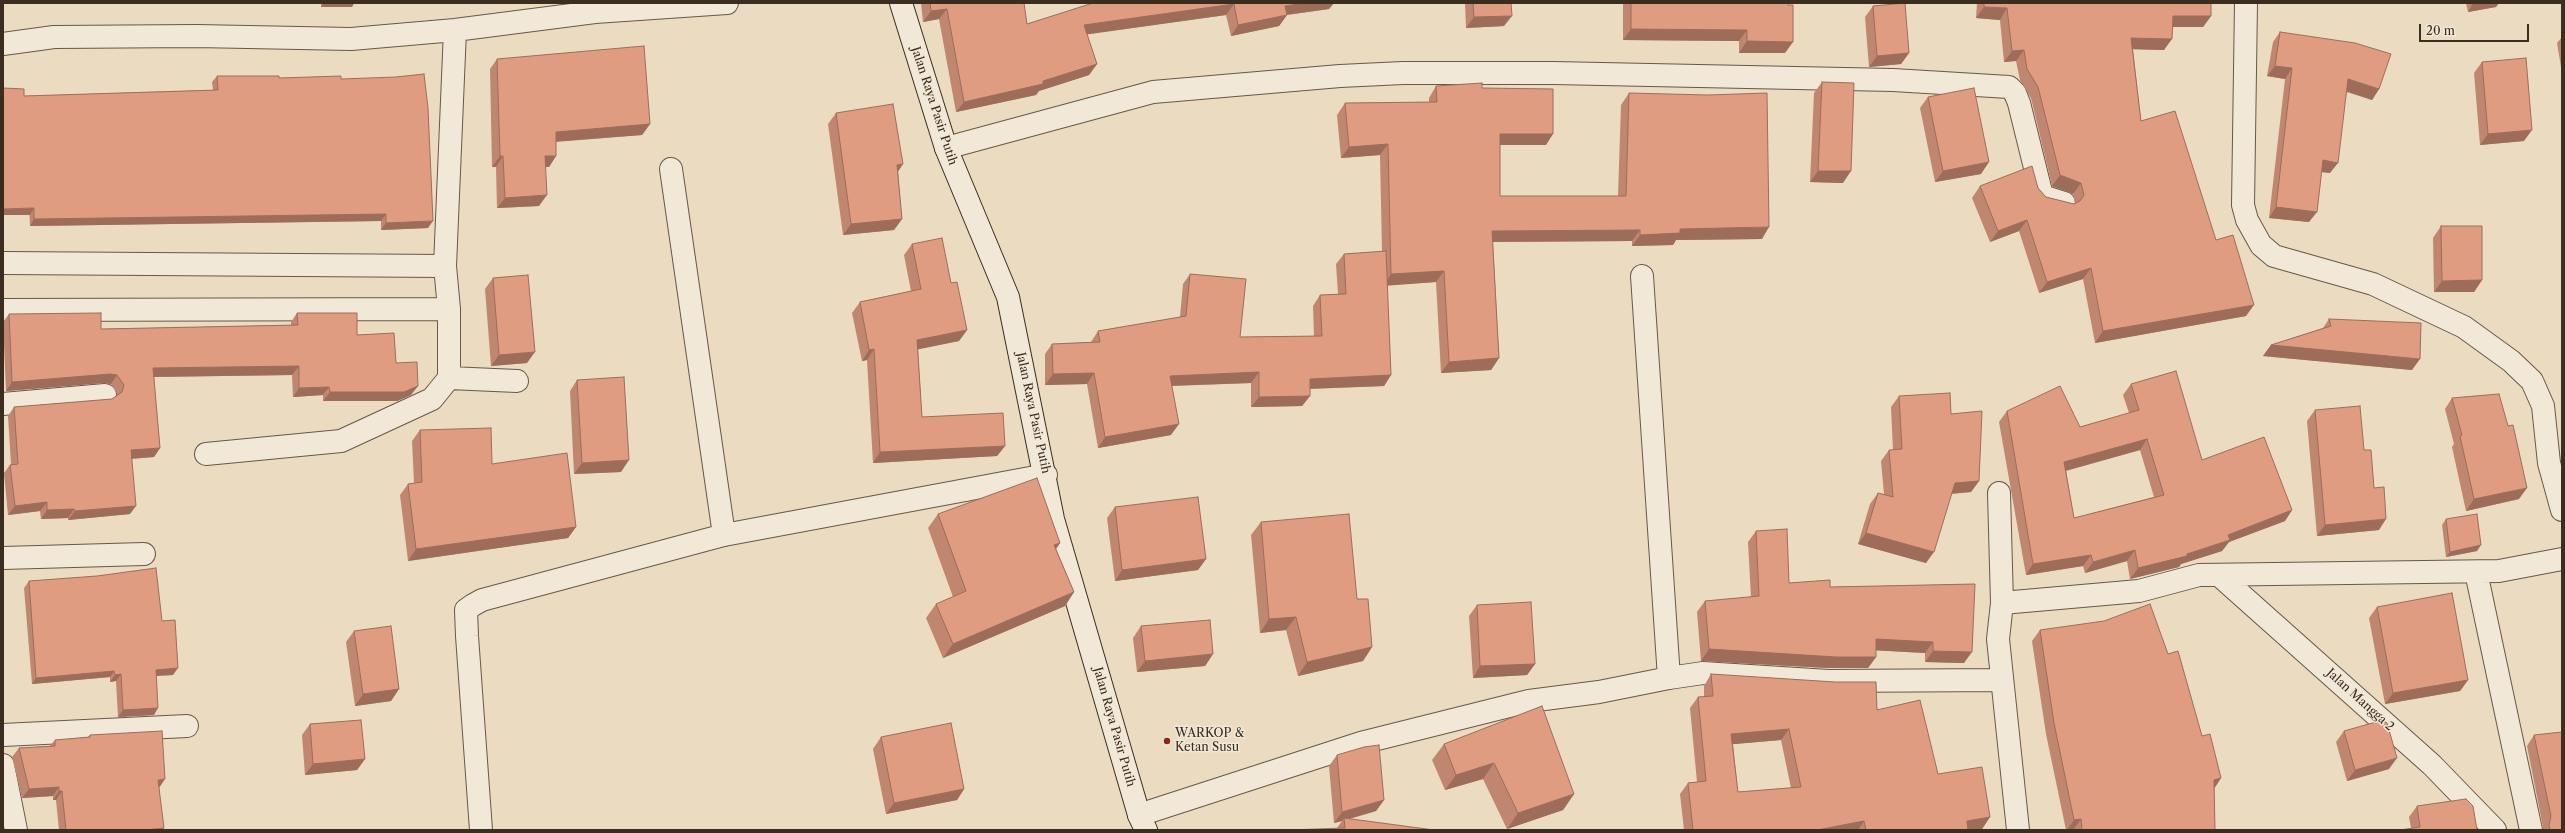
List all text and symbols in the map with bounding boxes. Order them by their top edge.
scale bar [2421,16,2531,42]
text: 20 m [2426,23,2455,38]
street label: Jalan Raya Pasir Putih [908,45,960,167]
street label: Jalan Raya Pasir Putih [1013,351,1053,475]
street label: Jalan Raya Pasir Putih [1090,666,1138,788]
street label: Jalan Mangga 2 [2323,666,2397,734]
place label: WARKOP & Ketan Susu [1175,727,1244,755]
marker: WARKOP & Ketan Susu [1162,736,1172,746]

